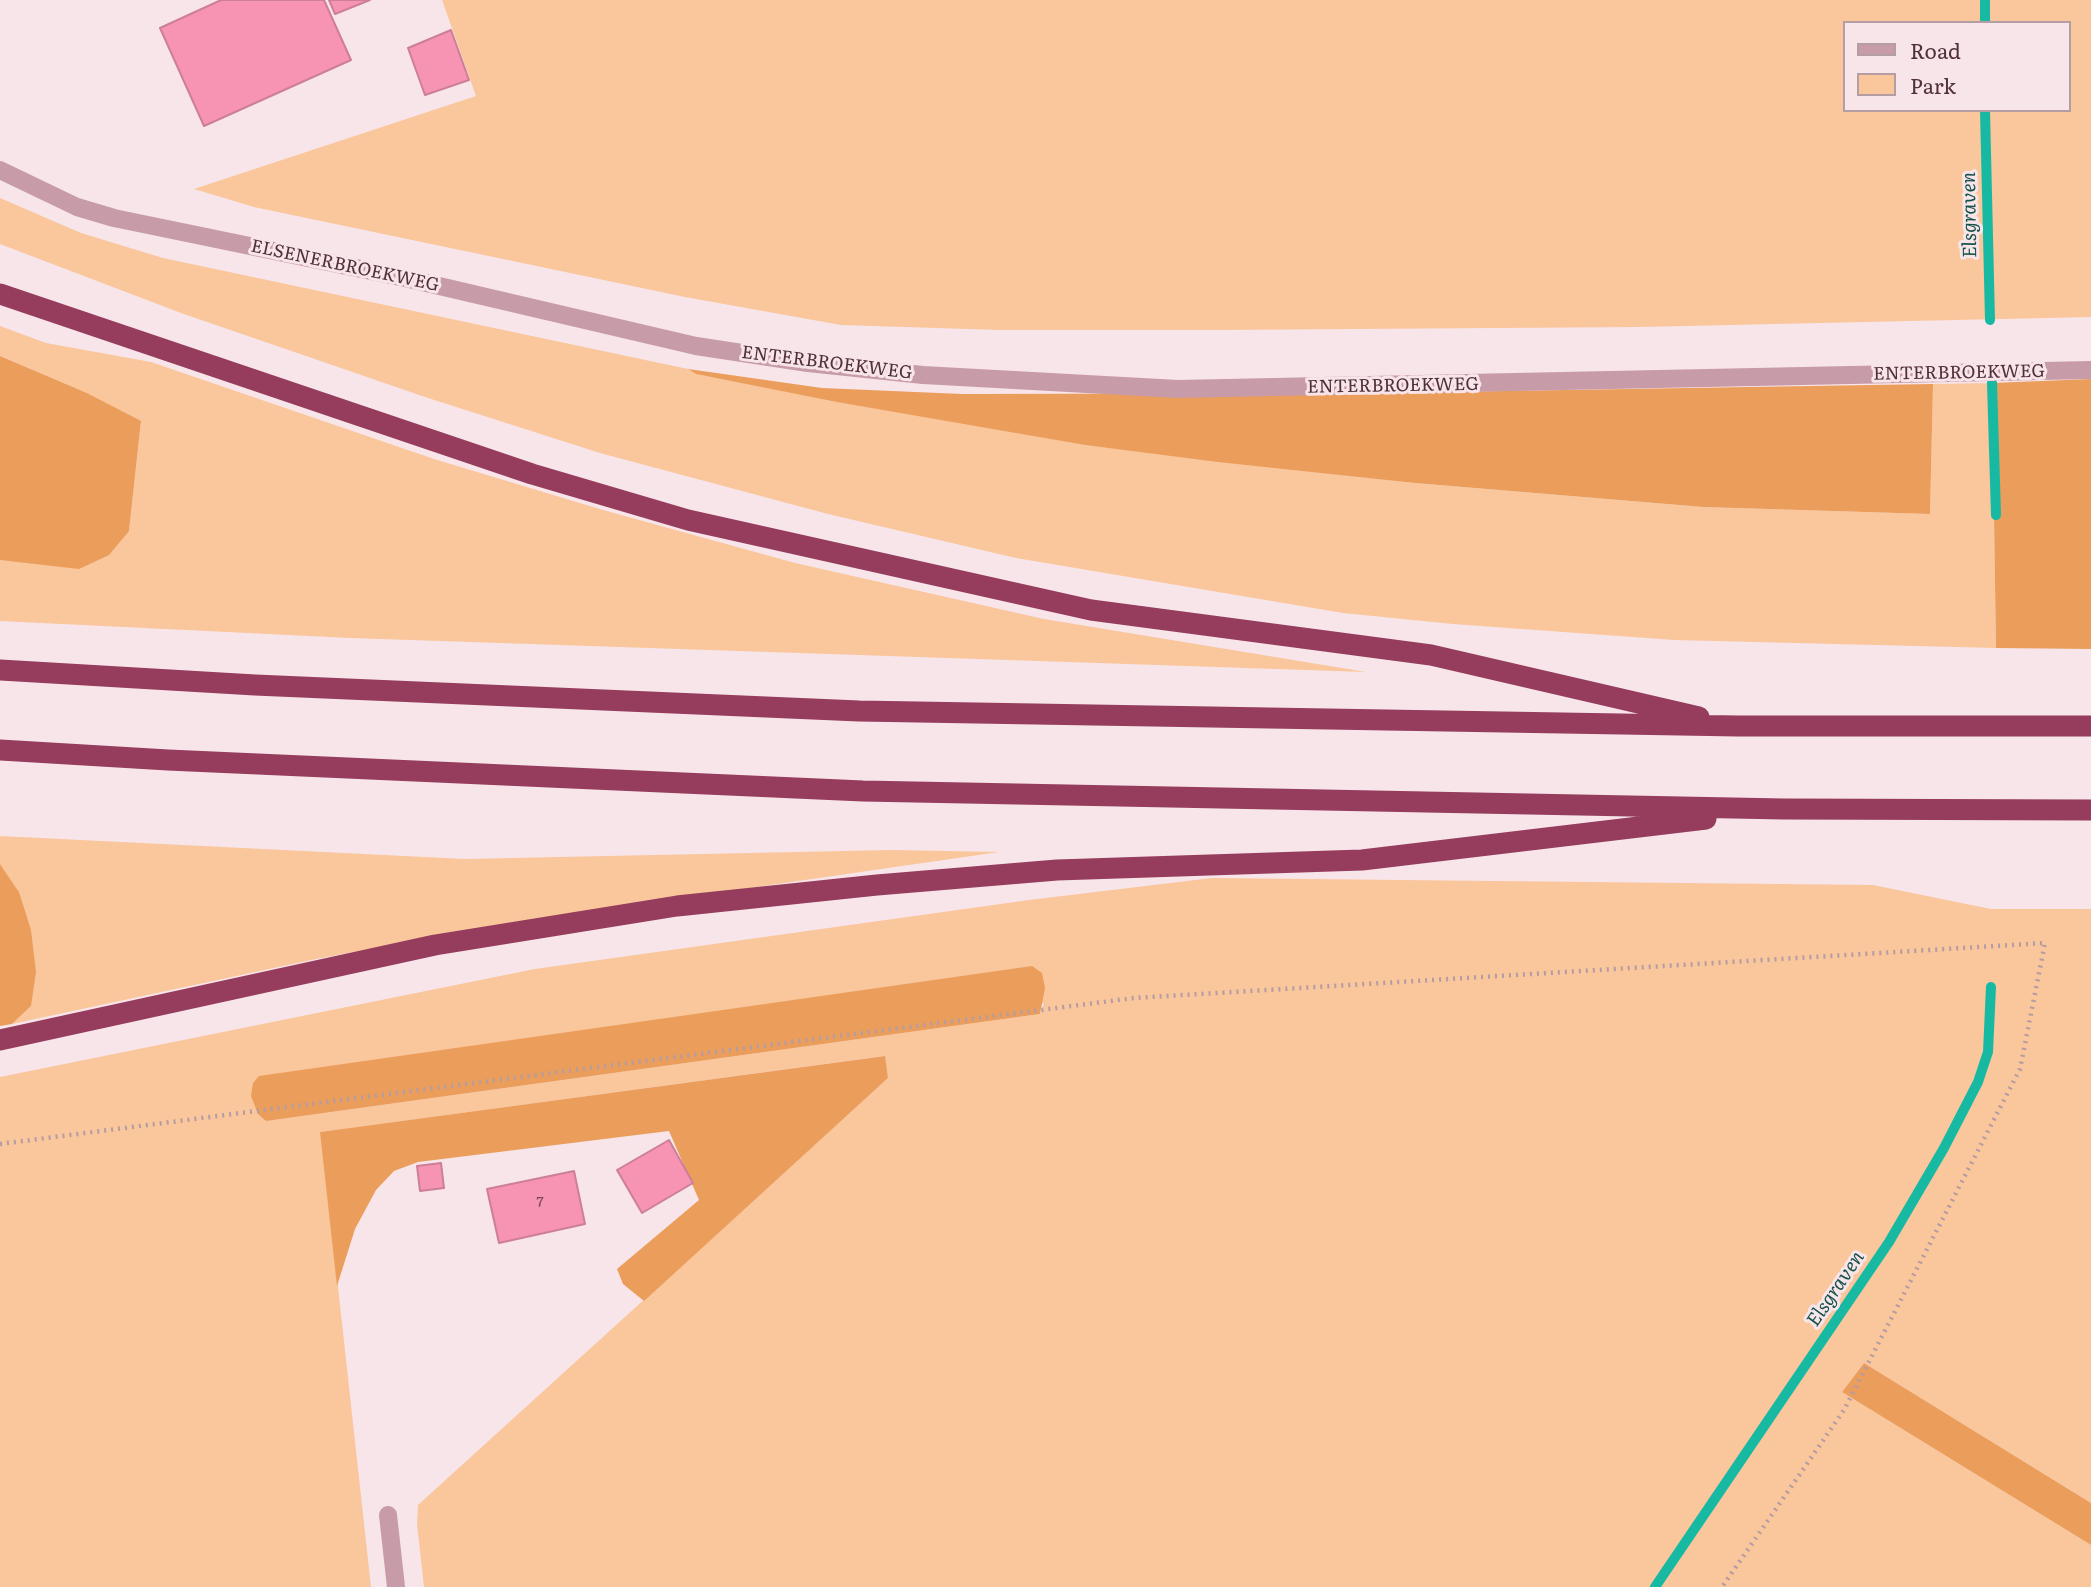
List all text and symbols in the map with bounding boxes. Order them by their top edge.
legend [1842,21,2070,112]
text: Road [1910,34,1961,65]
text: Park [1910,69,1956,100]
water label: Elsgraven [1958,172,1982,258]
street label: ELSENERBROEKWEG [249,235,441,297]
street label: ENTERBROEKWEG [740,342,914,384]
street label: ENTERBROEKWEG [1873,361,2045,385]
street label: ENTERBROEKWEG [1307,374,1479,398]
house number: 7 [536,1194,544,1210]
water label: Elsgraven [1803,1247,1869,1331]

